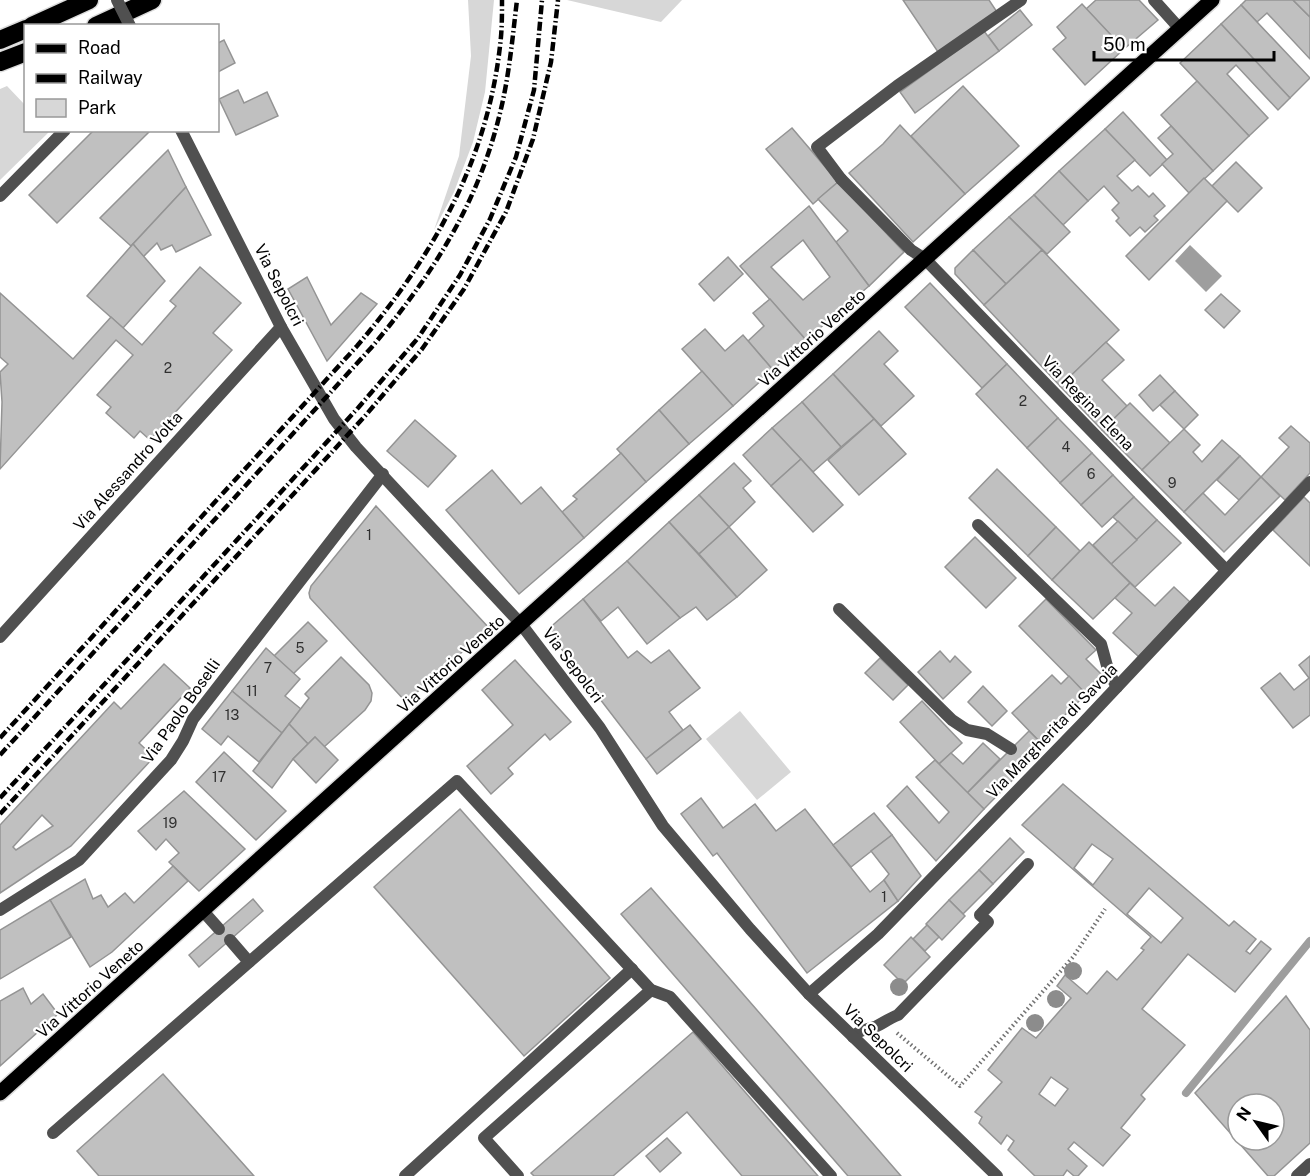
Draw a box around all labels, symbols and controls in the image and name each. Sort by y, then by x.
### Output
legend [24,24,219,132]
scale bar [1094,24,1274,62]
text: 50 m [1103,34,1146,55]
text: Road [78,37,121,58]
text: Railway [78,67,143,88]
text: Park [78,97,116,118]
street label: Via Sepolcri [250,241,308,329]
street label: Via Vittorio Veneto [755,285,869,391]
street label: Via Regina Elena [1038,352,1138,454]
house number: 2 [164,360,172,376]
house number: 2 [1019,393,1027,409]
street label: Via Alessandro Volta [70,408,186,534]
house number: 4 [1062,439,1071,455]
house number: 6 [1087,466,1096,482]
house number: 9 [1168,475,1177,491]
house number: 1 [366,527,372,543]
street label: Via Vittorio Veneto [394,611,508,717]
street label: Via Sepolcri [539,624,607,706]
house number: 5 [296,640,305,656]
street label: Via Paolo Boselli [138,655,224,767]
house number: 7 [264,660,272,676]
street label: Via Margherita di Savoia [983,660,1121,802]
house number: 11 [246,683,258,699]
house number: 13 [225,707,239,723]
house number: 17 [212,769,226,785]
house number: 19 [163,815,177,831]
house number: 1 [881,889,887,905]
street label: Via Vittorio Veneto [33,936,147,1042]
street label: Via Sepolcri [839,1000,917,1076]
north arrow [1226,1092,1286,1152]
text: N [1233,1103,1255,1124]

